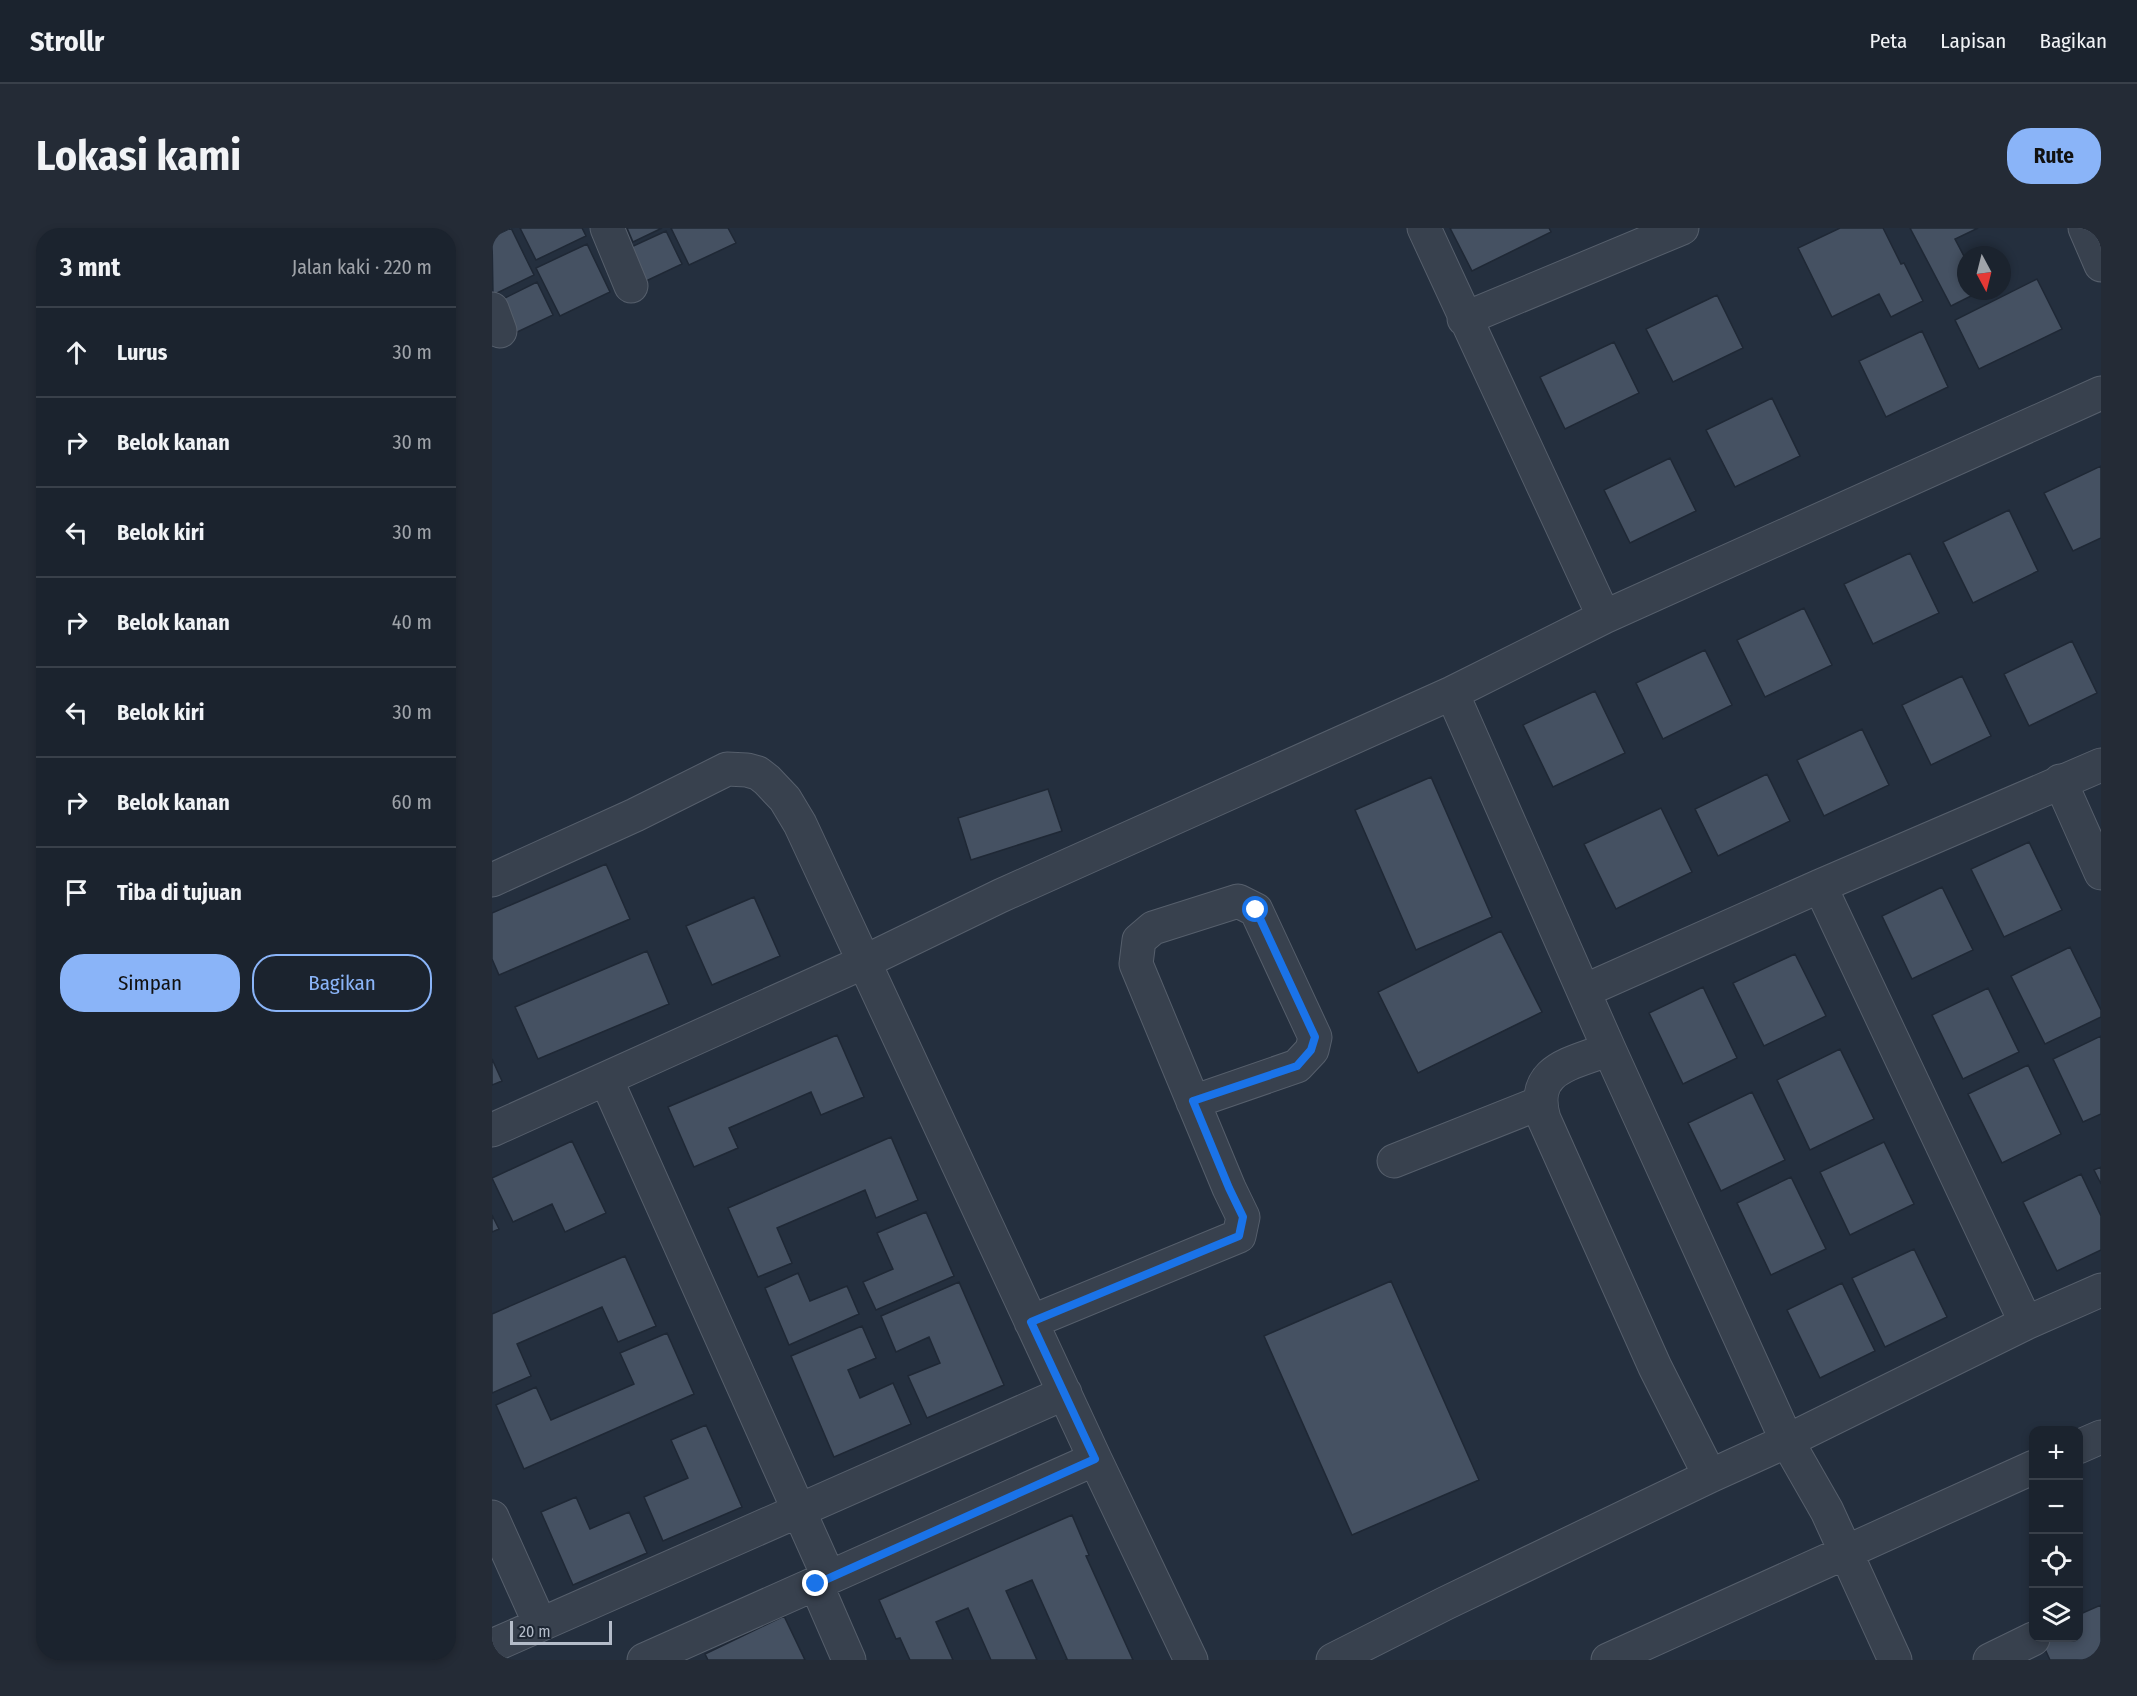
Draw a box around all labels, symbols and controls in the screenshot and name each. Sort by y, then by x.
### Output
text: Strollr [30,25,104,58]
text: Peta [1870,28,1907,54]
text: Lapisan [1940,28,2006,54]
text: Bagikan [2039,28,2107,54]
button: Rute [2007,128,2101,184]
text: Lokasi kami [36,131,241,181]
north arrow [1957,246,2011,300]
text: 3 mnt [60,252,120,283]
text: Jalan kaki · 220 m [292,255,432,279]
icon: ahead [60,336,93,369]
text: Lurus [117,339,167,366]
text: 30 m [392,340,432,364]
icon: right [60,426,93,459]
text: Belok kanan [117,429,230,456]
text: 30 m [392,430,432,454]
icon: left [60,516,93,549]
text: Belok kiri [117,519,205,546]
text: 30 m [392,520,432,544]
icon: right [60,606,93,639]
text: Belok kanan [117,609,230,636]
text: 40 m [392,610,432,634]
icon: left [60,696,93,729]
text: Belok kiri [117,699,205,726]
text: 30 m [392,700,432,724]
icon: right [60,786,93,819]
text: Belok kanan [117,789,230,816]
text: 60 m [392,790,432,814]
icon: arrive [60,876,93,909]
text: Tiba di tujuan [117,879,242,906]
route start [1242,896,1268,922]
button: Simpan [60,954,240,1012]
button: Bagikan [252,954,432,1012]
map controls [2029,1426,2083,1642]
button: + [2029,1426,2083,1480]
button: − [2029,1480,2083,1534]
button: locate [2029,1534,2083,1588]
route end [802,1570,828,1596]
button: layers [2029,1588,2083,1642]
scale bar [510,1618,612,1646]
text: 20 m [519,1622,550,1641]

